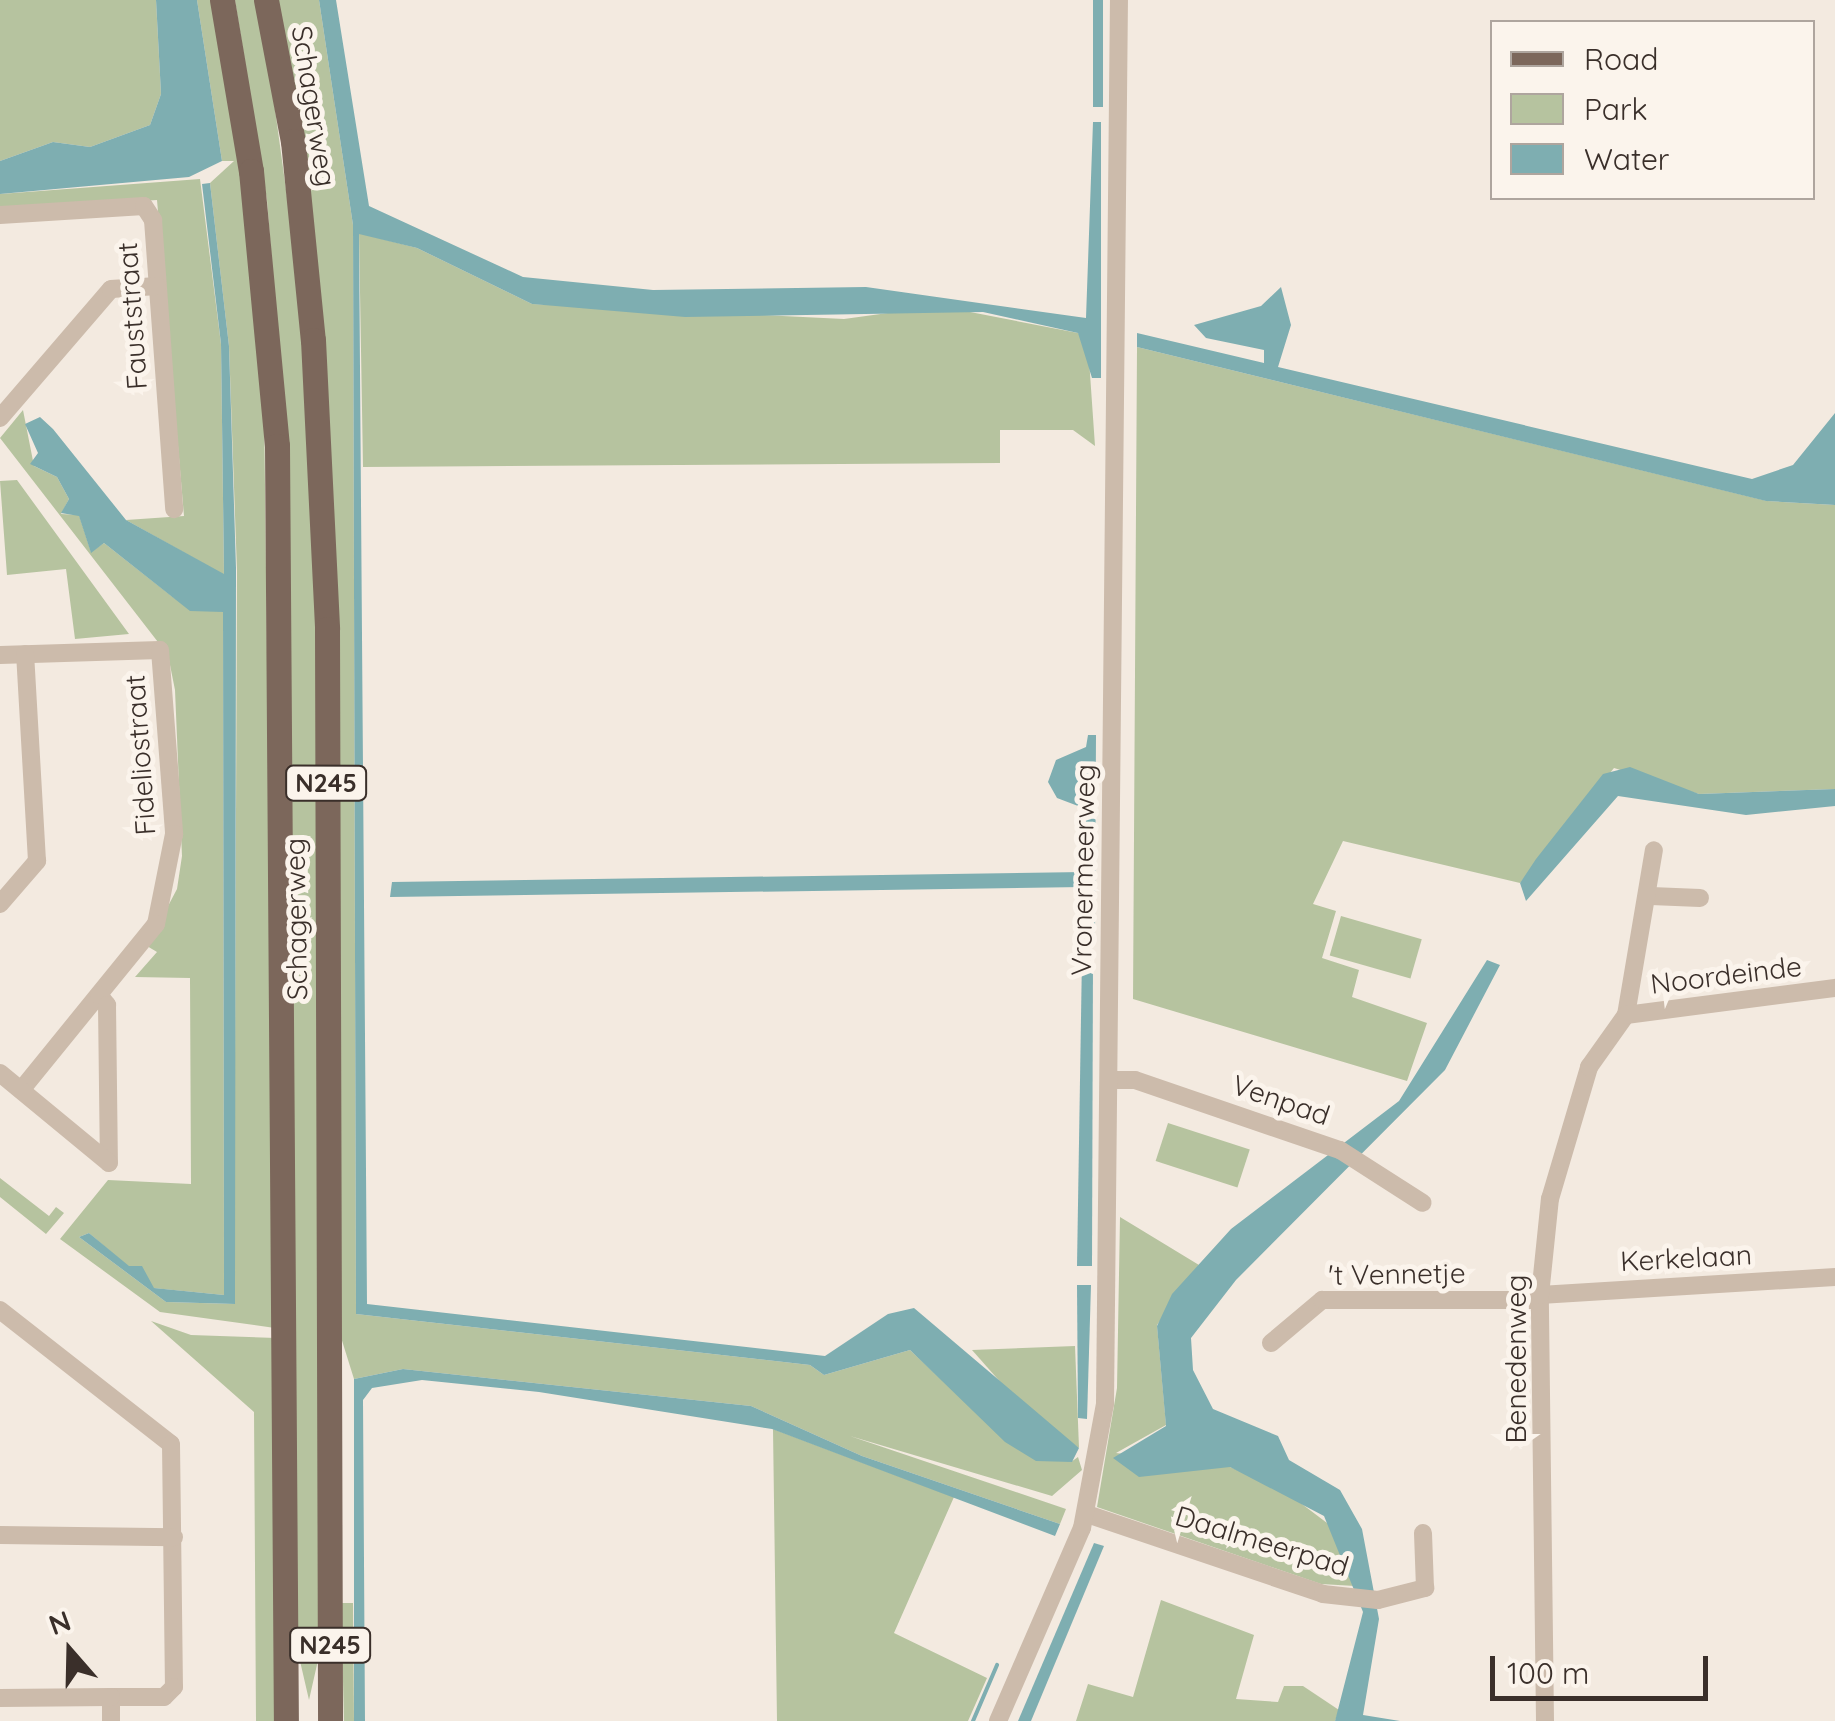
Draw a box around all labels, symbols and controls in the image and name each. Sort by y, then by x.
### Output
legend [1490,20,1815,200]
street label: Schagerweg [285,23,343,189]
text: Road [1584,40,1658,78]
text: Park [1584,90,1648,128]
text: Water [1584,140,1669,178]
street label: Fauststraat [110,241,154,391]
street label: Fideliostraat [118,674,162,836]
road number: N245 [284,763,368,803]
street label: Vronermeerweg [1064,764,1102,976]
street label: Schagerweg [278,838,314,1000]
street label: Noordeinde [1648,949,1804,1001]
street label: Venpad [1228,1068,1334,1132]
street label: Kerkelaan [1619,1238,1753,1278]
street label: 't Vennetje [1328,1256,1466,1292]
street label: Benedenweg [1499,1274,1533,1444]
street label: Daalmeerpad [1171,1499,1353,1583]
north arrow [20,1601,120,1701]
text: N [44,1602,75,1642]
road number: N245 [288,1625,372,1665]
scale bar [1495,1636,1712,1698]
text: 100 m [1507,1654,1589,1692]

